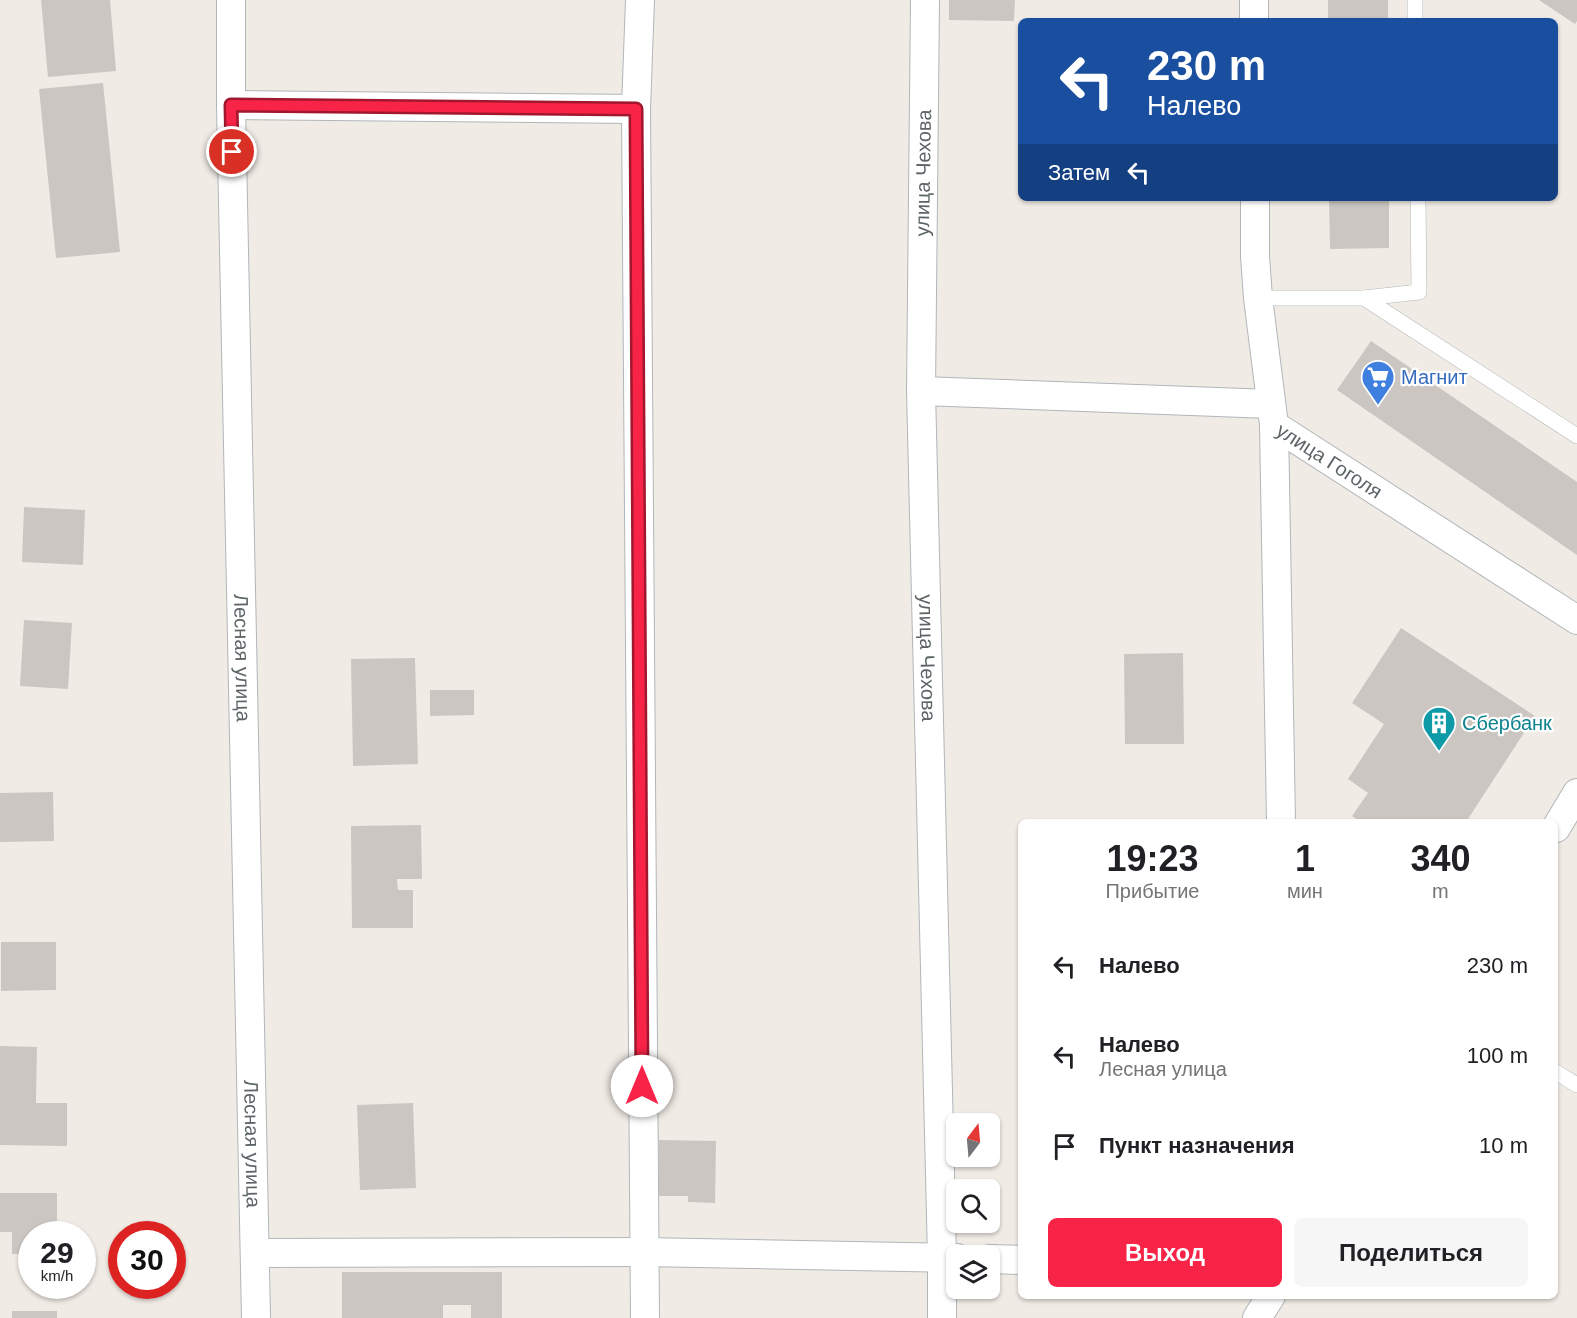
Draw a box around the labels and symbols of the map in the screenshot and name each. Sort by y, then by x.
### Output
street label: улица Чехова [911,108,935,237]
pin [206,126,257,177]
supermarket icon: Магнит [1360,359,1396,406]
place label: Магнит [1401,366,1468,388]
street label: улица Гоголя [1272,419,1386,503]
street label: Лесная улица [230,594,255,723]
street label: улица Чехова [915,594,940,723]
building icon: Сбербанк [1421,705,1457,752]
place label: Сбербанк [1462,712,1552,734]
position arrow [610,1054,674,1118]
street label: Лесная улица [240,1080,265,1209]
north arrow [946,1113,1000,1167]
speed limit sign: 30 [108,1221,186,1299]

